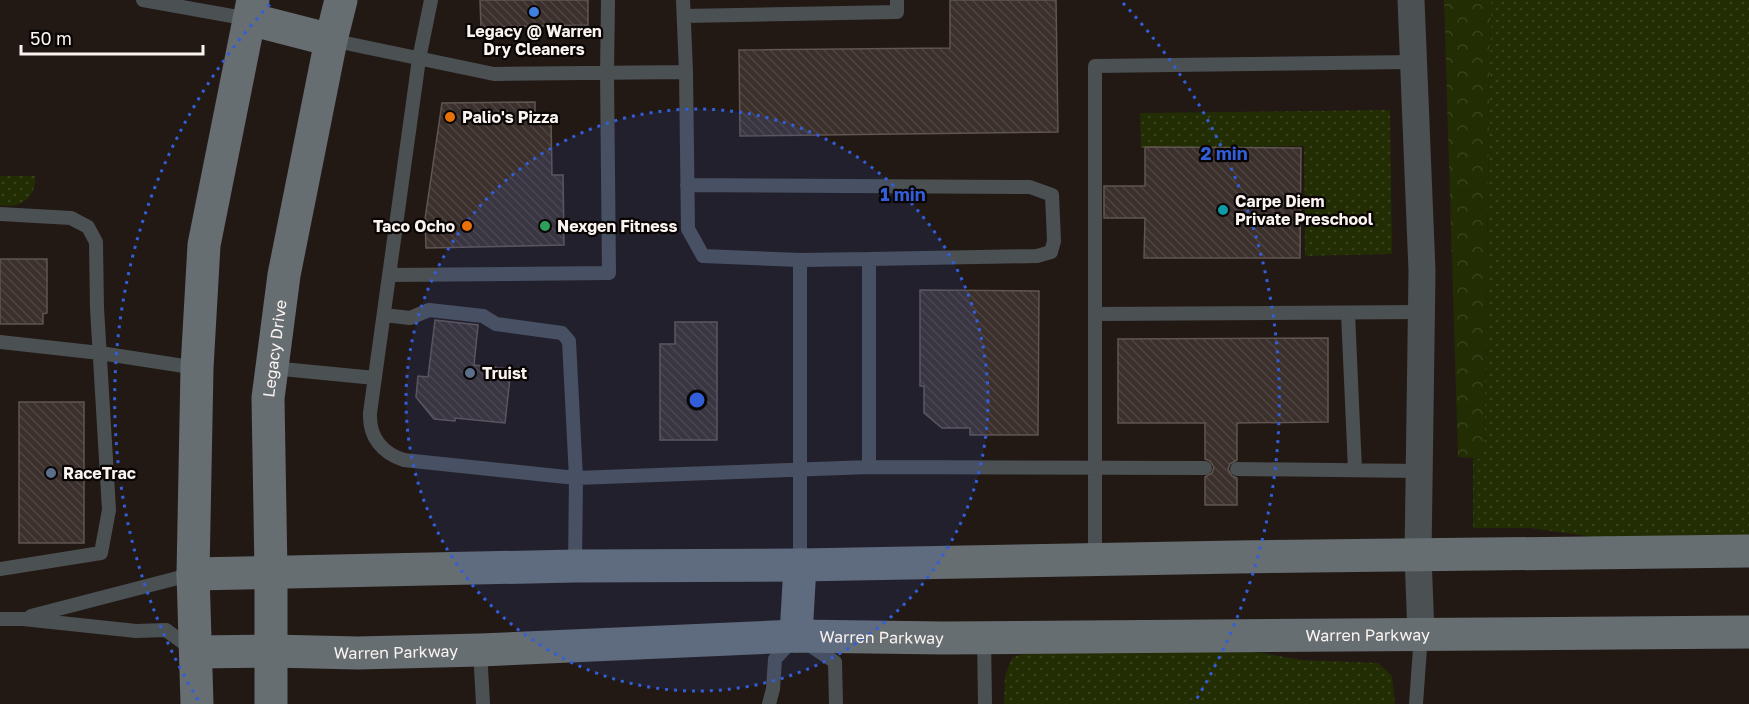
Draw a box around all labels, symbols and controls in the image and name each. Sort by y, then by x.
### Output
marker: Legacy @ Warren Dry Cleaners [527,5,541,19]
scale bar [21,18,202,56]
place label: Legacy @ Warren Dry Cleaners [466,21,602,59]
text: 50 m [30,27,72,49]
place label: Palio's Pizza [462,107,559,127]
marker: Palio's Pizza [443,110,457,124]
text: 2 min [1200,142,1248,164]
text: 1 min [880,183,926,205]
place label: Carpe Diem Private Preschool [1235,191,1374,229]
marker: Carpe Diem Private Preschool [1216,203,1230,217]
place label: Taco Ocho [373,216,455,236]
place label: Nexgen Fitness [557,216,678,236]
marker: Taco Ocho [460,219,474,233]
marker: Nexgen Fitness [538,219,552,233]
street label: Legacy Drive [258,298,291,398]
place label: Truist [482,363,527,383]
marker: Truist [463,366,477,380]
centre of rings [687,390,707,410]
place label: RaceTrac [63,463,136,483]
marker: RaceTrac [44,466,58,480]
street label: Warren Parkway [1305,624,1430,645]
street label: Warren Parkway [819,626,944,648]
street label: Warren Parkway [334,641,458,663]

